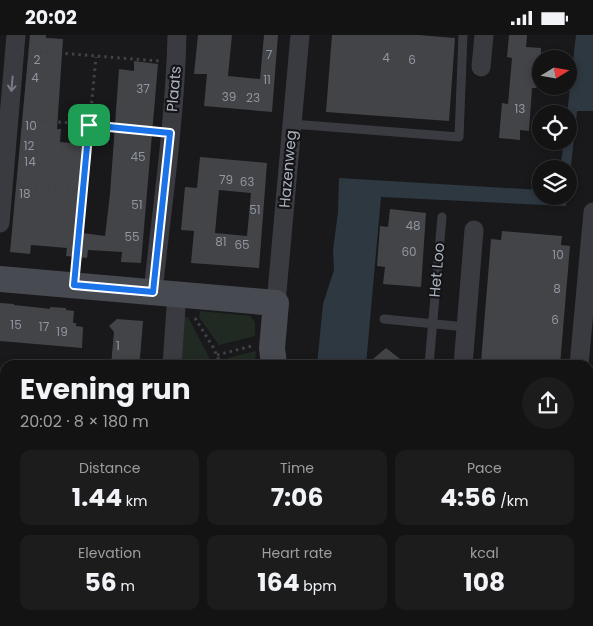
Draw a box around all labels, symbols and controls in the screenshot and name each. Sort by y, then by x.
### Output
text: 20:02 [25,4,77,31]
house number: 7 [266,46,273,63]
house number: 4 [382,49,390,66]
north arrow [532,50,578,95]
map controls [532,50,577,205]
house number: 2 [34,51,41,68]
house number: 6 [408,51,416,68]
street label: Plaats [161,65,186,113]
house number: 4 [31,69,39,86]
house number: 11 [263,71,271,88]
one-way arrow [7,75,17,91]
house number: 37 [136,80,150,97]
house number: 39 [222,88,236,105]
house number: 23 [246,89,260,106]
house number: 13 [515,100,525,117]
pin [68,104,110,146]
button: locate [532,105,577,150]
icon: arrive [75,111,103,139]
house number: 10 [25,117,37,134]
street label: Hazenweg [274,129,301,209]
house number: 12 [24,137,34,154]
house number: 45 [130,148,146,165]
house number: 14 [24,153,36,170]
button: layers [532,160,577,205]
house number: 79 [219,171,233,188]
house number: 63 [240,173,254,190]
house number: 18 [19,185,31,202]
house number: 51 [131,196,143,213]
house number: 51 [249,201,261,218]
house number: 48 [405,217,421,234]
house number: 55 [124,228,140,245]
house number: 81 [215,233,227,250]
house number: 65 [234,236,250,253]
street label: Het Loo [424,242,449,298]
house number: 60 [401,243,417,260]
house number: 10 [552,246,564,263]
house number: 8 [553,280,561,297]
house number: 6 [551,311,559,328]
house number: 15 [10,316,22,333]
house number: 17 [39,318,50,335]
house number: 19 [56,323,68,340]
house number: 1 [116,337,120,354]
text: Evening run [20,370,191,409]
button: share [522,377,574,429]
text: 20:02 · 8 × 180 m [20,410,149,433]
text: Distance [79,458,140,478]
text: Time [280,458,314,478]
text: Pace [467,458,502,478]
text: 1.44 [72,480,122,515]
text: 7:06 [271,480,323,515]
text: 4:56 [440,480,496,515]
text: km [122,491,148,511]
text: /km [496,491,528,511]
text: Elevation [78,543,141,563]
text: Heart rate [262,543,332,563]
text: kcal [470,543,499,563]
text: 56 [84,565,117,600]
text: 164 [257,565,300,600]
text: 108 [463,565,505,600]
text: m [117,576,135,596]
text: bpm [300,576,337,596]

